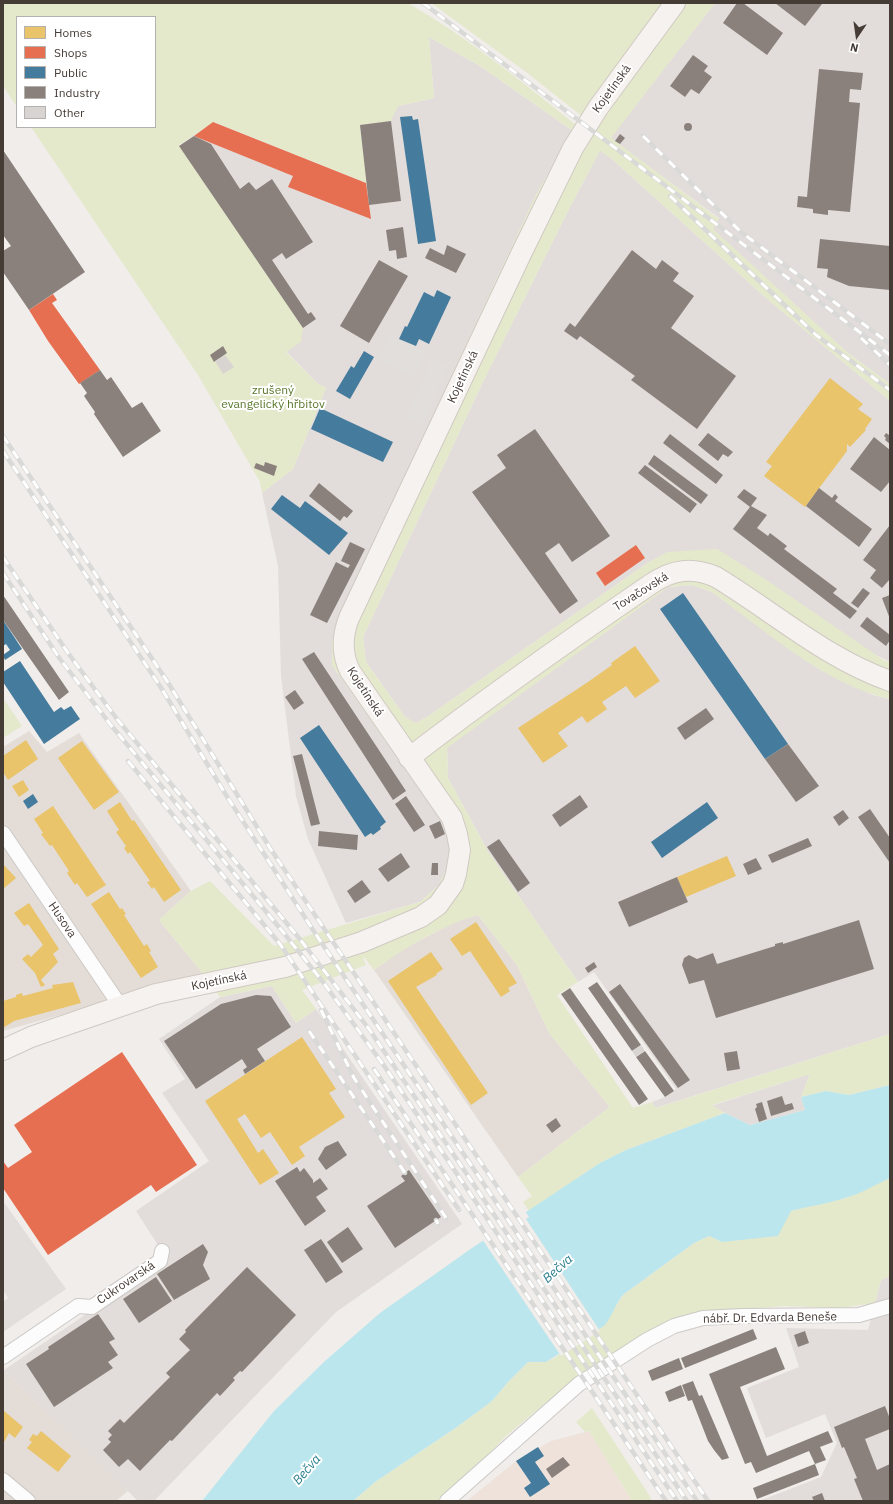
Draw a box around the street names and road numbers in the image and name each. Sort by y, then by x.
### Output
street label: Kojetínská [590,62,634,116]
street label: Kojetínská [445,349,481,405]
street label: Tovačovská [611,569,671,615]
street label: Kojetínská [344,665,386,719]
street label: Husova [45,899,79,941]
street label: Kojetínská [190,968,248,994]
street label: Cukrovarská [94,1258,158,1308]
street label: nábř. Dr. Edvarda Beneše [703,1310,837,1326]

